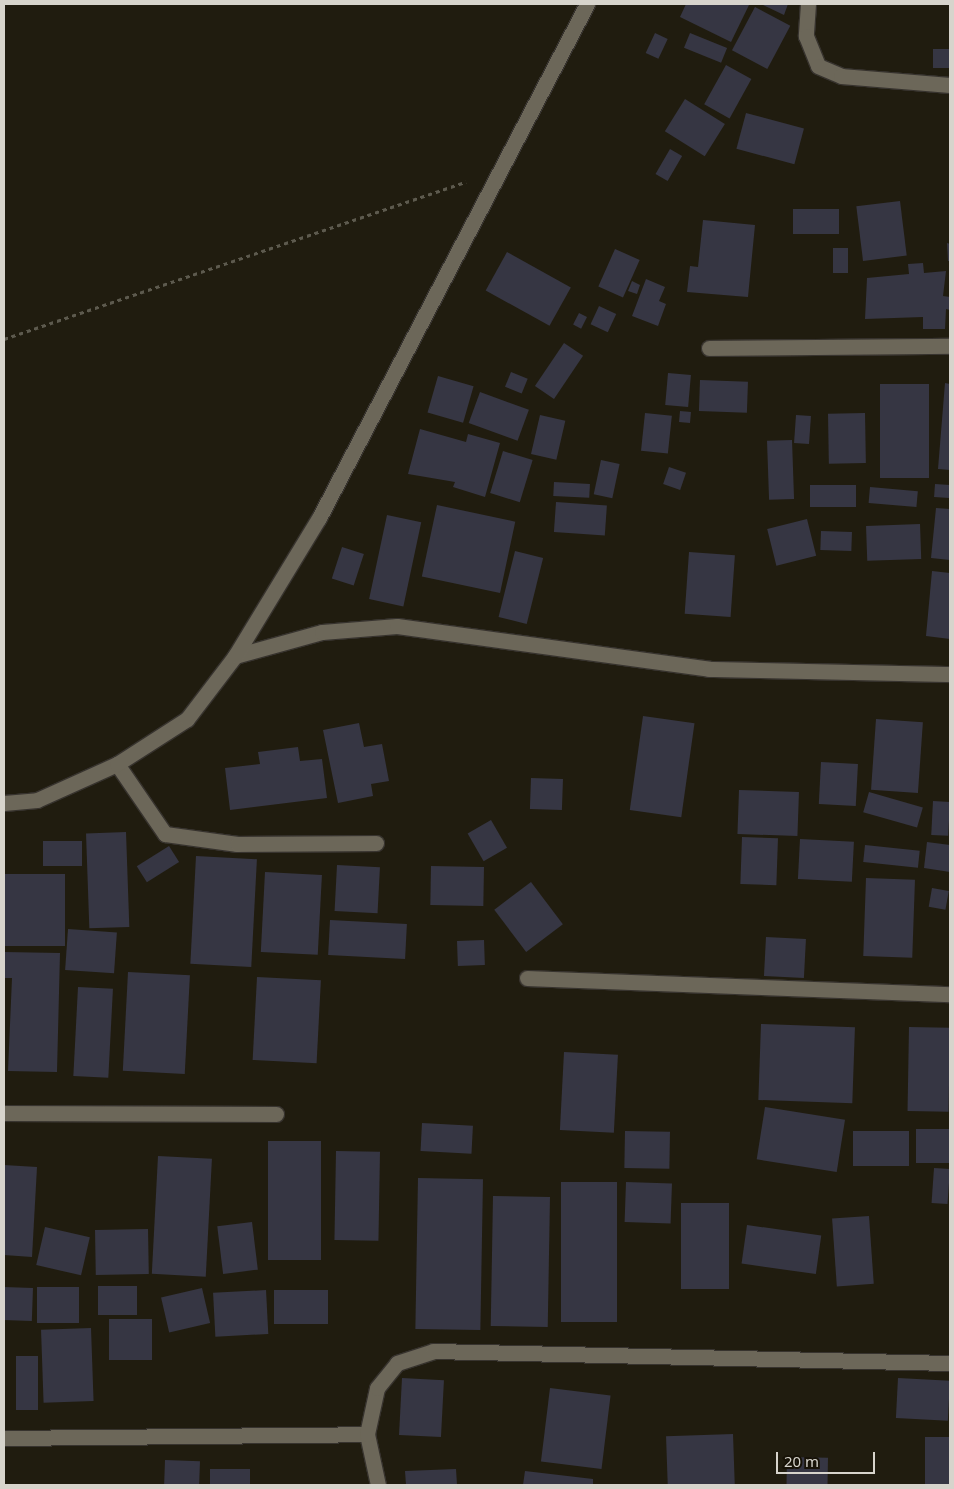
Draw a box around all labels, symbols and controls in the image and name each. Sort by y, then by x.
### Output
scale bar [779,1442,878,1474]
text: 20 m [784,1451,819,1471]

